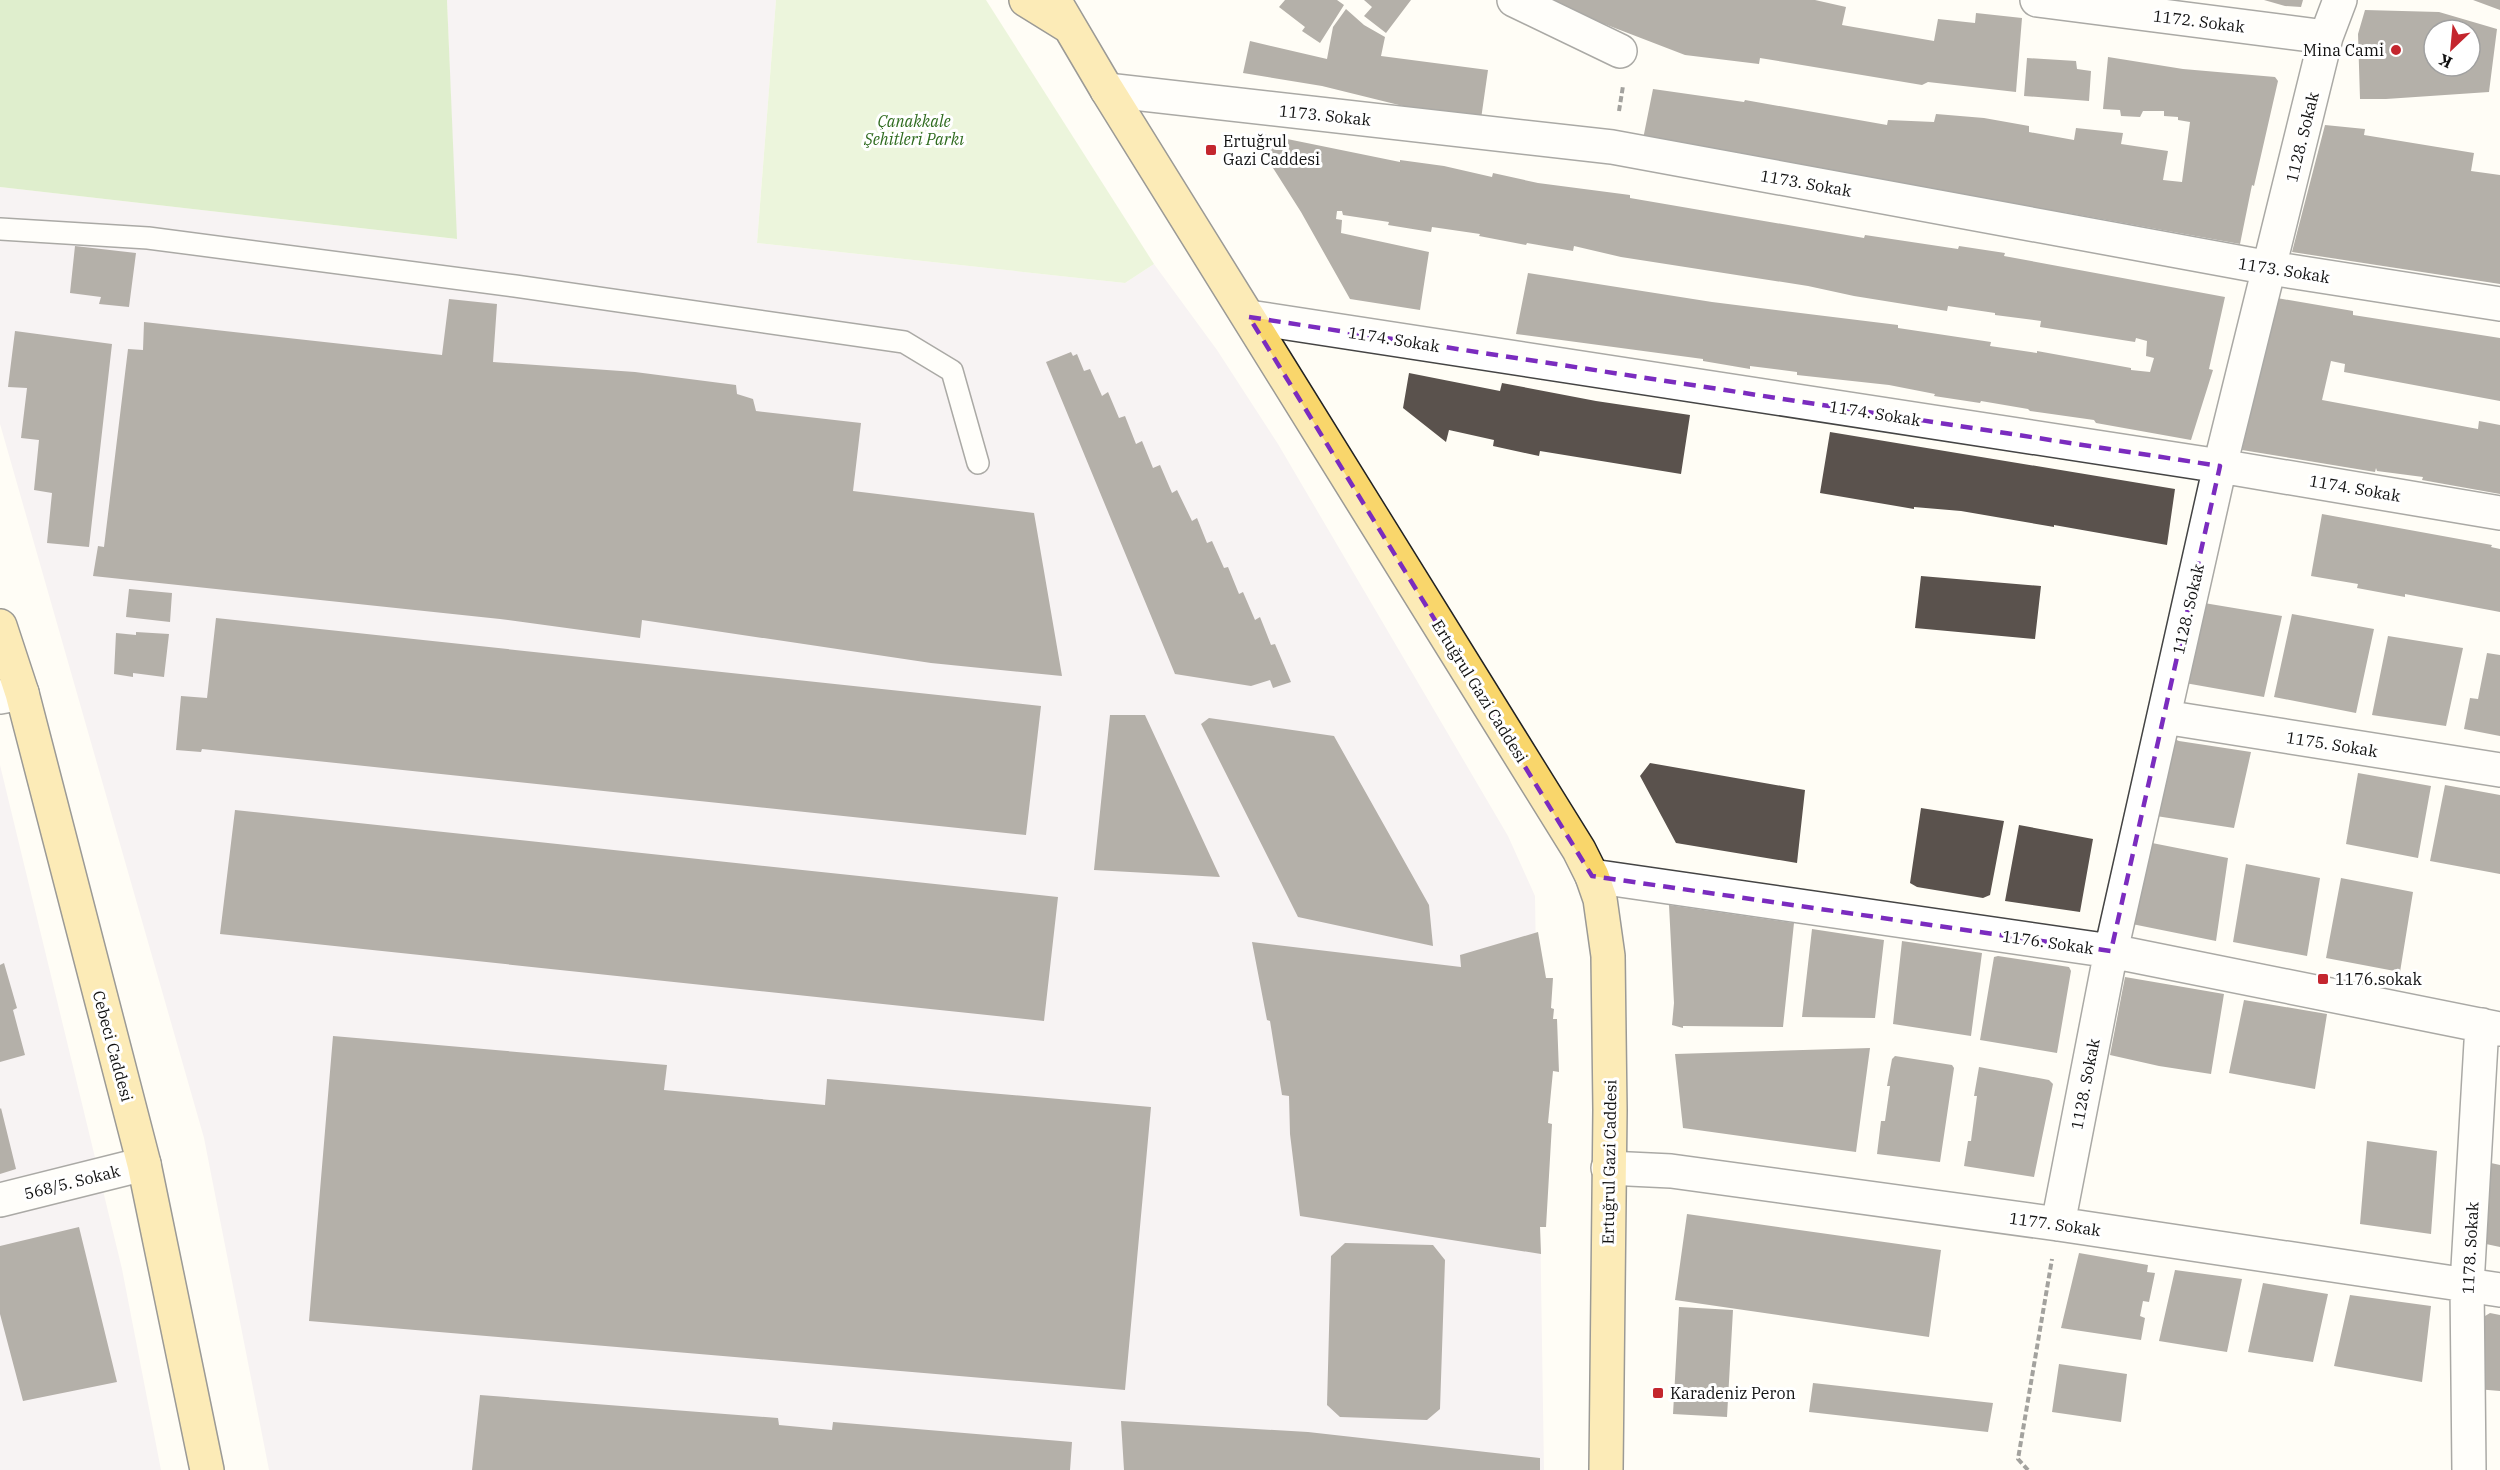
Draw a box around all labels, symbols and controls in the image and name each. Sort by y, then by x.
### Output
street label: 1172. Sokak [2152,5,2247,37]
north arrow [2422,18,2482,78]
place label: Mina Cami [2303,40,2384,60]
marker: Mina Cami [2389,43,2403,57]
text: K [2435,49,2455,73]
street label: 1128. Sokak [2281,89,2323,184]
street label: 1173. Sokak [1278,100,1373,130]
park label: Çanakkale Şehitleri Parkı [863,111,964,149]
place label: Ertuğrul Gazi Caddesi [1223,131,1320,169]
marker: Ertuğrul Gazi Caddesi [1204,143,1218,157]
street label: 1173. Sokak [1759,165,1854,201]
street label: 1173. Sokak [2237,253,2332,287]
street label: 1174. Sokak [1347,322,1442,356]
street label: 1174. Sokak [1828,396,1923,430]
street label: 1174. Sokak [2308,470,2403,506]
street label: 1128. Sokak [2168,561,2208,656]
street label: Ertuğrul Gazi Caddesi [1428,616,1532,766]
street label: 1175. Sokak [2285,727,2380,761]
street label: 1176. Sokak [2001,926,2096,958]
place label: 1176.sokak [2335,969,2423,989]
marker: 1176.sokak [2316,972,2330,986]
street label: Cebeci Caddesi [89,988,137,1104]
street label: 1128. Sokak [2066,1036,2104,1131]
street label: Ertuğrul Gazi Caddesi [1598,1079,1620,1245]
street label: 568/5. Sokak [22,1160,123,1204]
street label: 1178. Sokak [2458,1201,2482,1295]
street label: 1177. Sokak [2008,1208,2103,1240]
place label: Karadeniz Peron [1670,1383,1796,1403]
marker: Karadeniz Peron [1651,1386,1665,1400]

